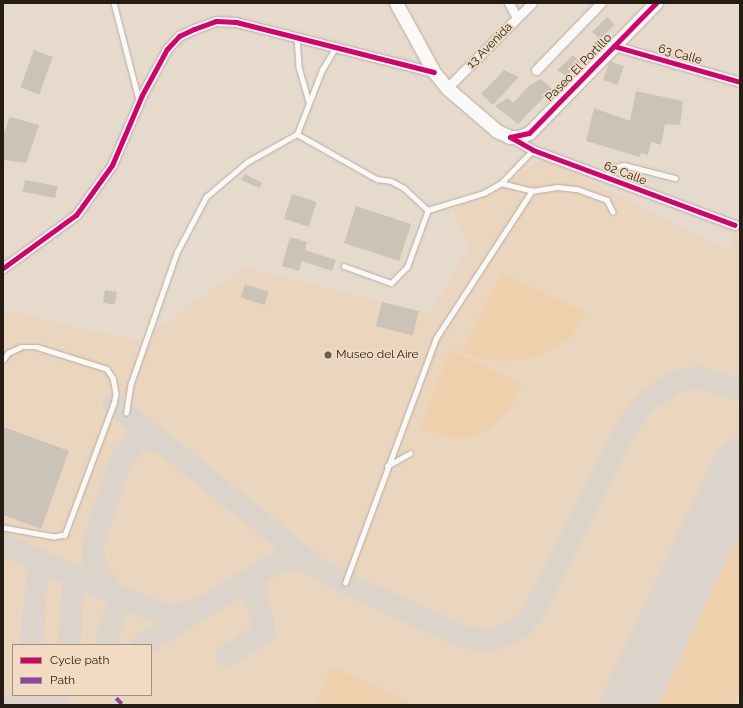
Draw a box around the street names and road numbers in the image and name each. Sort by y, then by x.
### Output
street label: 13 Avenida [464,20,516,72]
street label: Paseo El Portillo [543,31,615,105]
street label: 63 Calle [656,42,704,68]
street label: 62 Calle [601,159,649,189]

